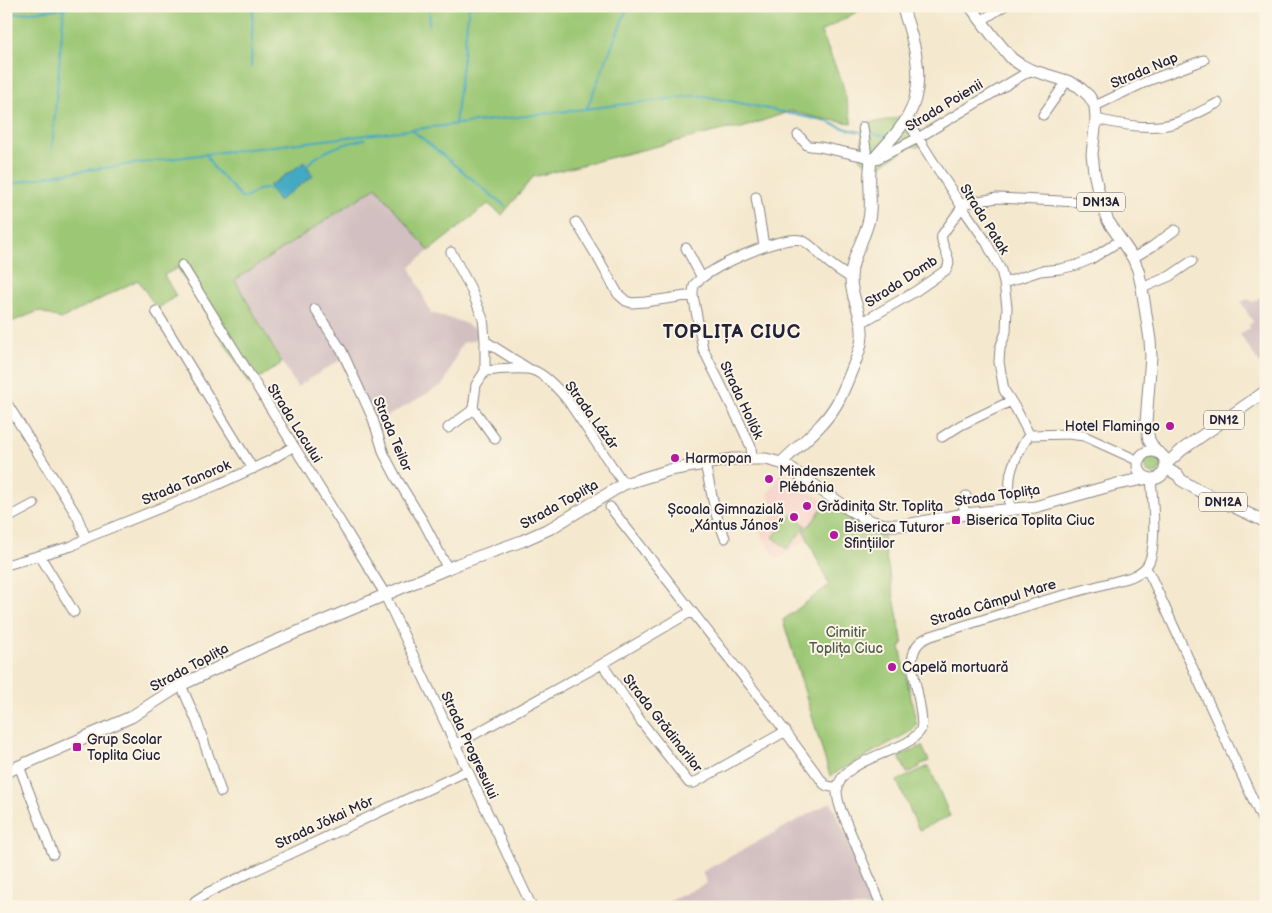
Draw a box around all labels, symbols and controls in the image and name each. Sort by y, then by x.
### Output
street label: Strada Nap [1108,49,1181,92]
street label: Strada Poienii [902,76,986,135]
street label: Strada Patak [956,181,1013,258]
road number: DN13A [1077,192,1125,212]
street label: Strada Domb [862,252,941,311]
district label: TOPLIȚA CIUC [663,321,801,344]
street label: Strada Hollók [716,358,767,442]
street label: Strada Lázár [561,378,623,454]
street label: Strada Lacului [263,381,326,466]
street label: Strada Teilor [369,394,416,475]
road number: DN12 [1204,410,1244,430]
place label: Hotel Flamingo [1065,418,1160,435]
marker: Hotel Flamingo [1164,420,1176,432]
place label: Harmopan [685,450,752,467]
marker: Harmopan [669,452,681,464]
street label: Strada Tanorok [139,456,233,509]
place label: Mindenszentek Plébánia [779,463,875,496]
marker: Mindenszentek Plébánia [763,473,775,485]
street label: Strada Toplița [517,476,601,533]
street label: Strada Toplița [953,481,1041,510]
road number: DN12A [1199,492,1247,512]
place label: Grădinița Str. Toplița [817,498,943,515]
marker: Grădinița Str. Toplița [801,500,813,512]
place label: Școala Gimnazială „Xántus János” [667,501,784,534]
marker: Școala Gimnazială „Xántus János” [788,511,800,523]
place label: Biserica Toplita Ciuc [966,512,1095,529]
marker: Biserica Toplita Ciuc [950,514,962,526]
place label: Biserica Tuturor Sfințiilor [844,519,945,552]
marker: Biserica Tuturor Sfințiilor [828,529,840,541]
street label: Strada Câmpul Mare [928,575,1058,630]
park label: Cimitir Toplița Ciuc [809,624,883,657]
street label: Strada Toplița [147,640,231,695]
place label: Capelă mortuară [902,659,1008,676]
marker: Capelă mortuară [886,661,898,673]
street label: Strada Grădinarilor [619,671,707,777]
street label: Strada Progresului [437,689,502,802]
place label: Grup Scolar Toplita Ciuc [87,731,163,764]
marker: Grup Scolar Toplita Ciuc [71,741,83,753]
street label: Strada Jókai Mór [272,792,377,853]

